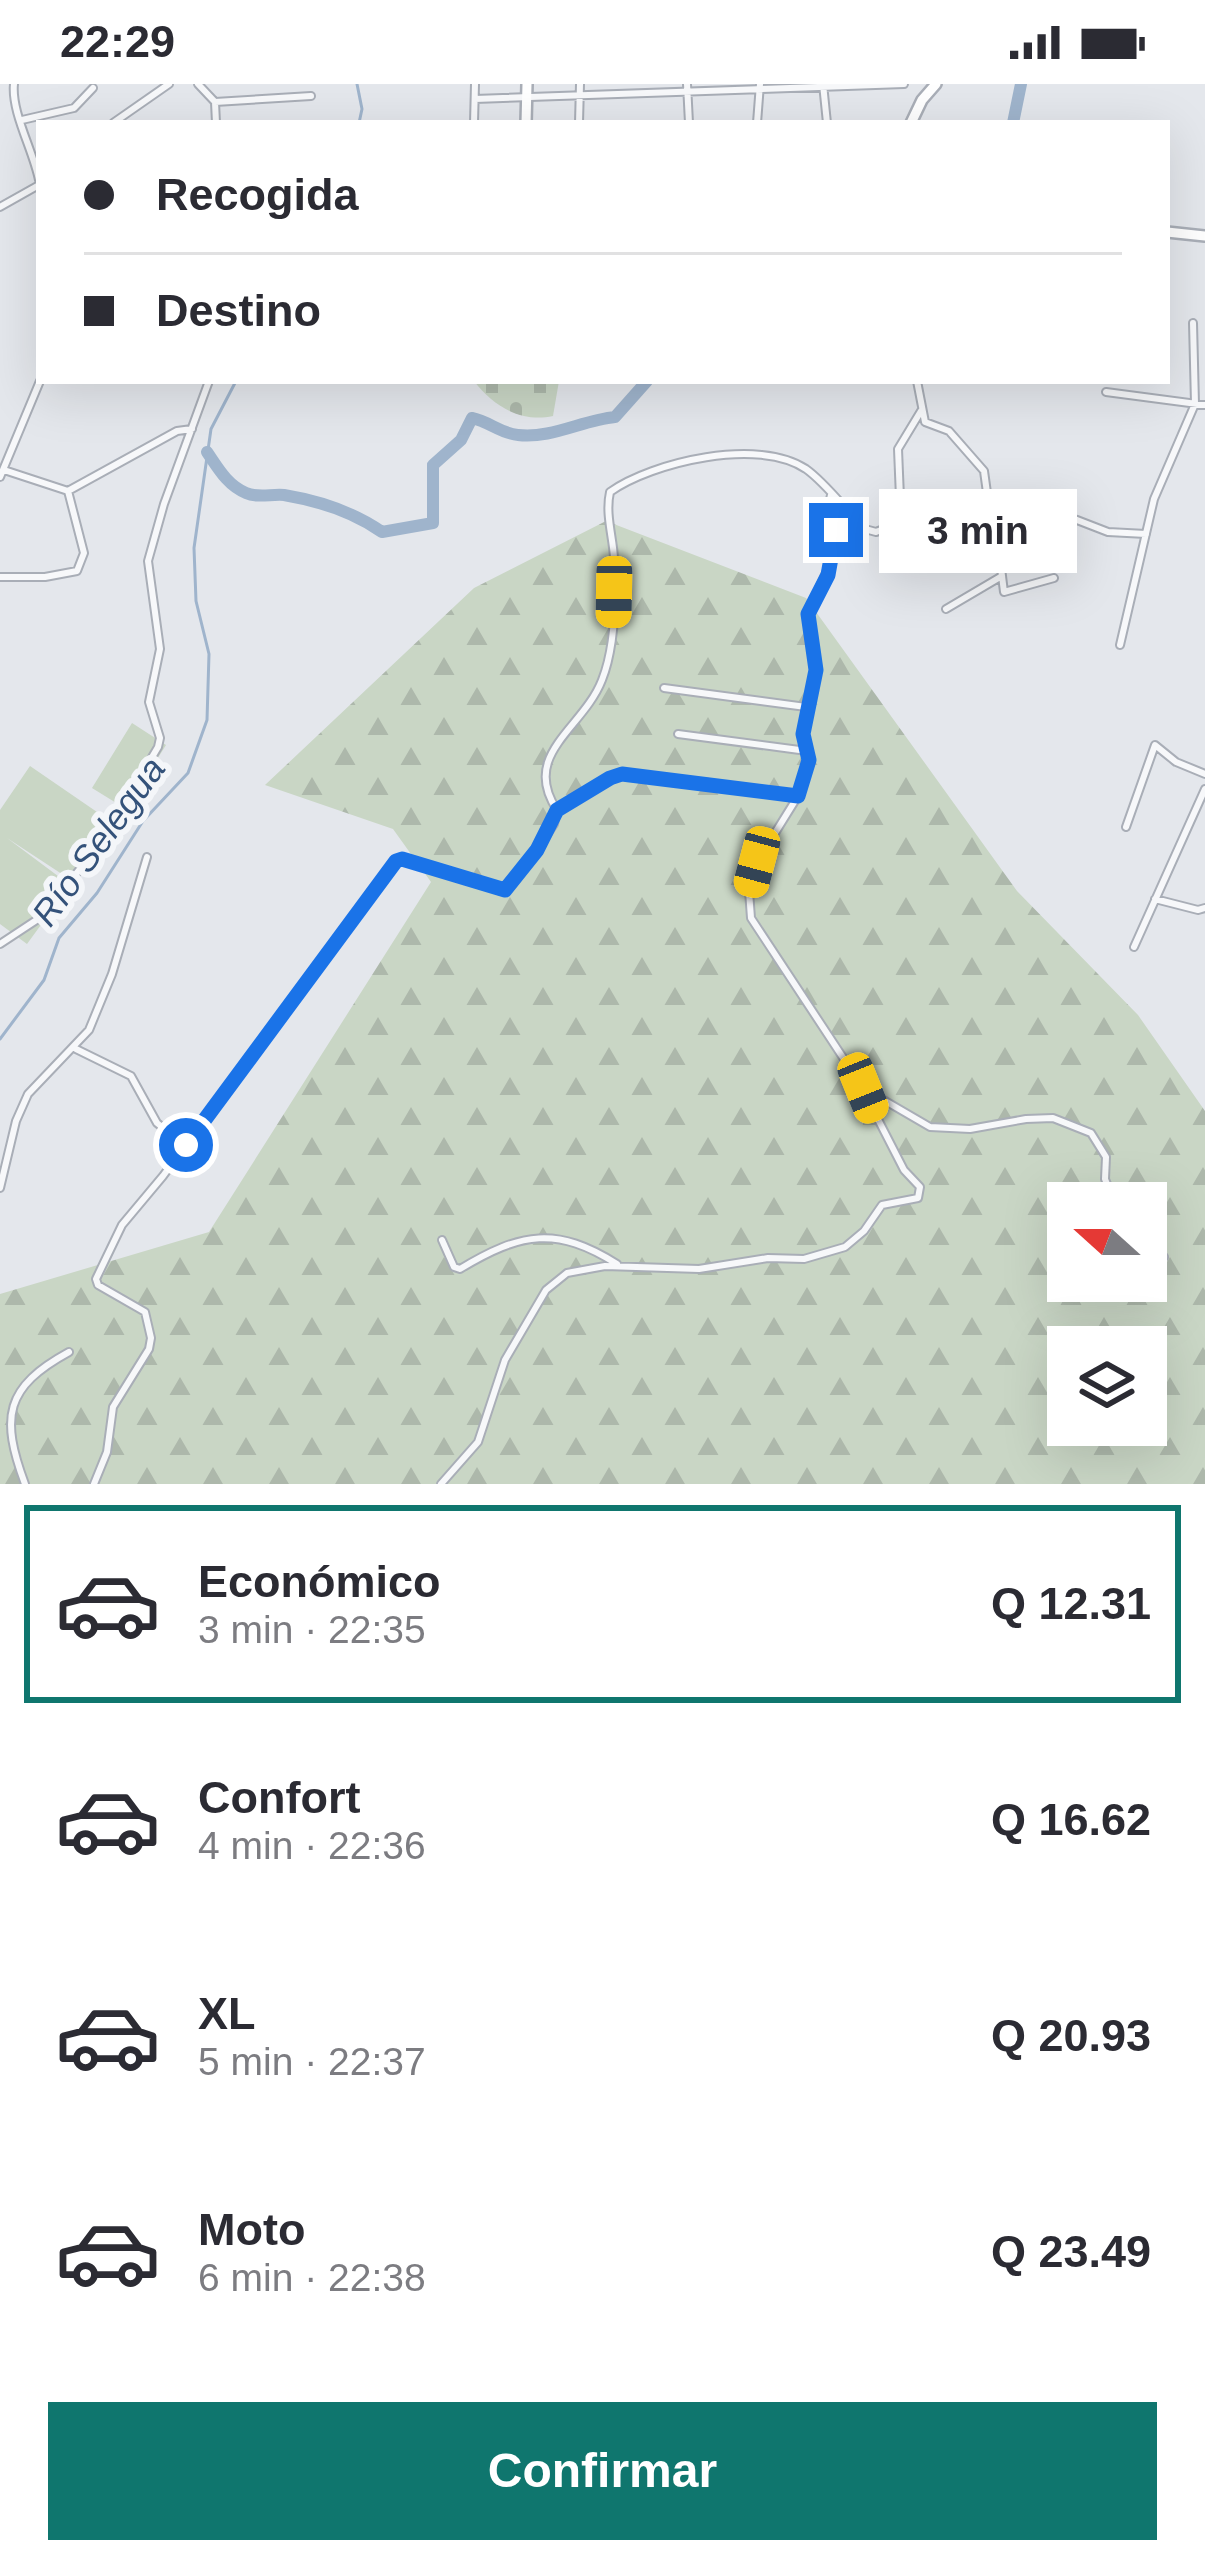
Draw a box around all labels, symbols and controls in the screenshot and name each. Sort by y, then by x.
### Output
text: 22:29 [60,16,175,67]
text: Recogida [156,169,359,220]
text: Destino [156,285,321,336]
callout: 3 min [878,488,1076,572]
route end [809,503,863,557]
text: 3 min [927,509,1029,552]
car [595,556,633,628]
water label: Río Selegua [24,749,173,933]
car [730,823,784,901]
car [833,1048,893,1128]
route start [159,1118,213,1172]
north arrow [1047,1182,1167,1302]
map controls [1047,1182,1167,1446]
button: layers [1047,1326,1167,1446]
icon: car [54,1550,162,1658]
text: Económico [198,1556,441,1607]
text: Q 12.31 [991,1578,1151,1629]
text: 3 min · 22:35 [198,1608,426,1651]
icon: car [54,1766,162,1874]
text: Confort [198,1772,360,1823]
text: Q 16.62 [991,1794,1151,1845]
text: 4 min · 22:36 [198,1824,426,1867]
icon: car [54,1982,162,2090]
text: XL [198,1988,256,2039]
text: Q 20.93 [991,2010,1151,2061]
text: 5 min · 22:37 [198,2040,426,2083]
icon: car [54,2198,162,2306]
text: Moto [198,2204,305,2255]
text: Q 23.49 [991,2226,1151,2277]
text: 6 min · 22:38 [198,2256,426,2299]
button: Confirmar [48,2402,1157,2540]

